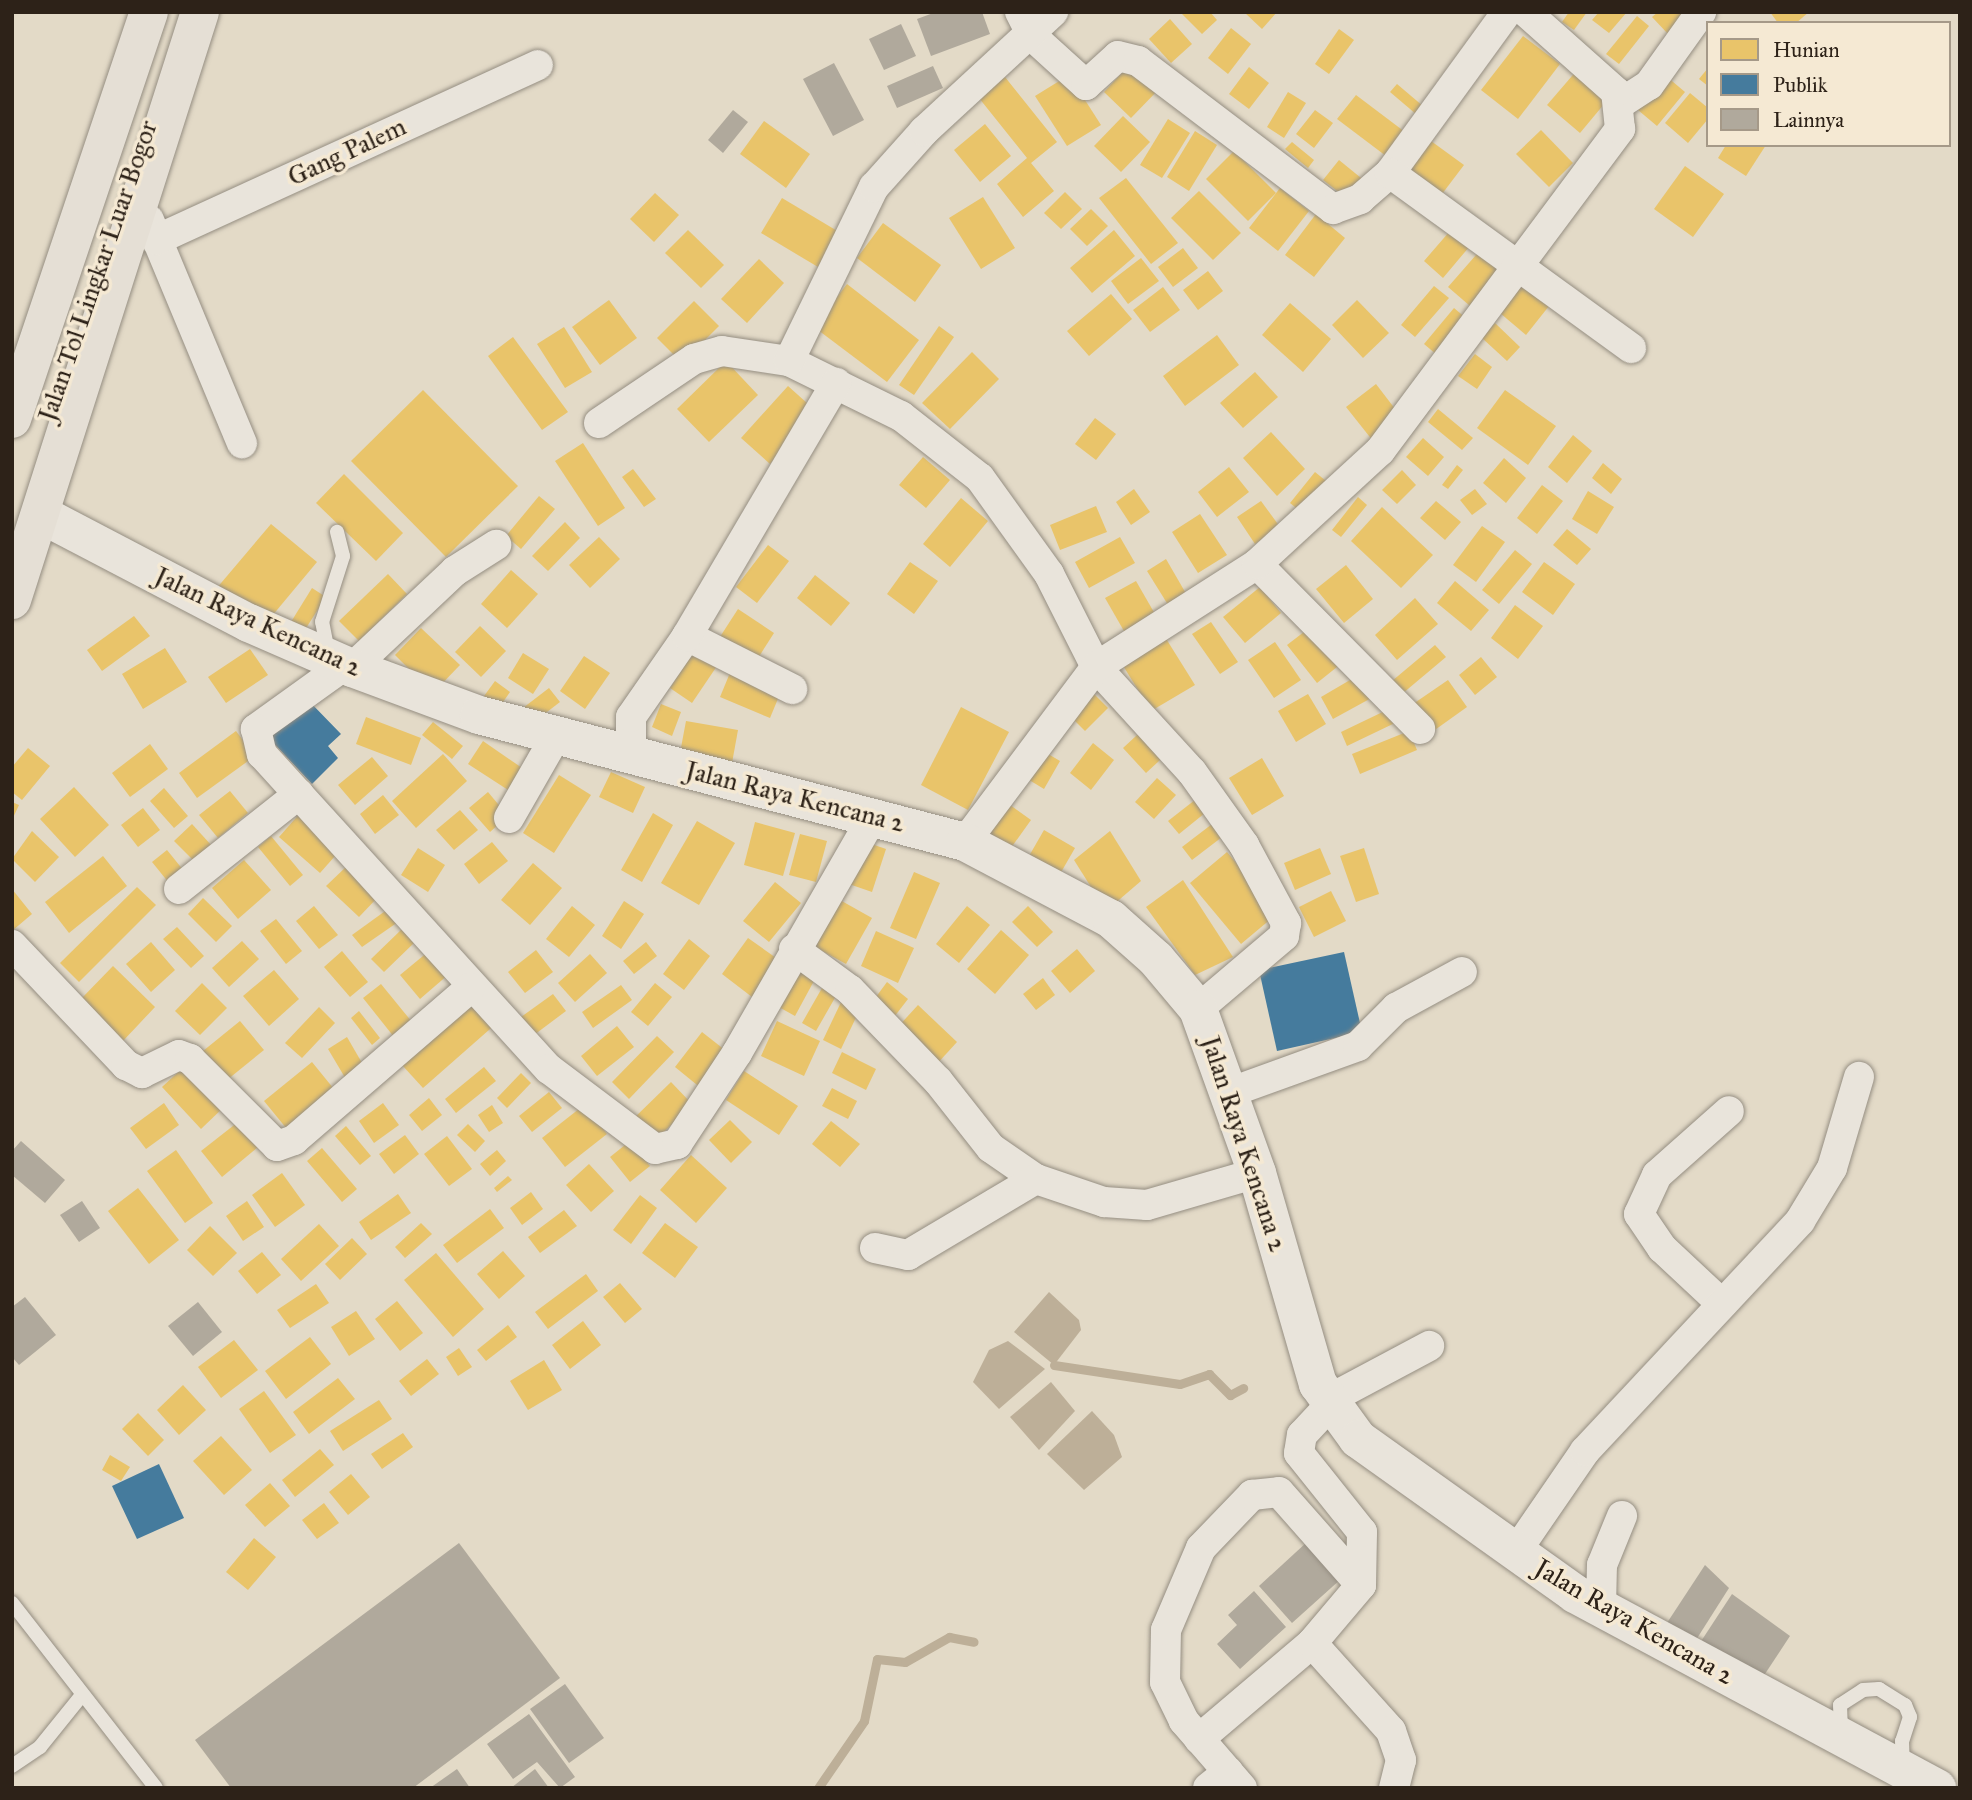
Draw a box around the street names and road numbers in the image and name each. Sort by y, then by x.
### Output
street label: Gang Palem [283,111,411,193]
street label: Jalan Tol Lingkar Luar Bogor [32,117,164,425]
street label: Jalan Raya Kencana 2 [150,560,366,684]
street label: Jalan Raya Kencana 2 [682,755,908,839]
street label: Jalan Raya Kencana 2 [1194,1032,1294,1256]
street label: Jalan Raya Kencana 2 [1529,1552,1739,1692]

